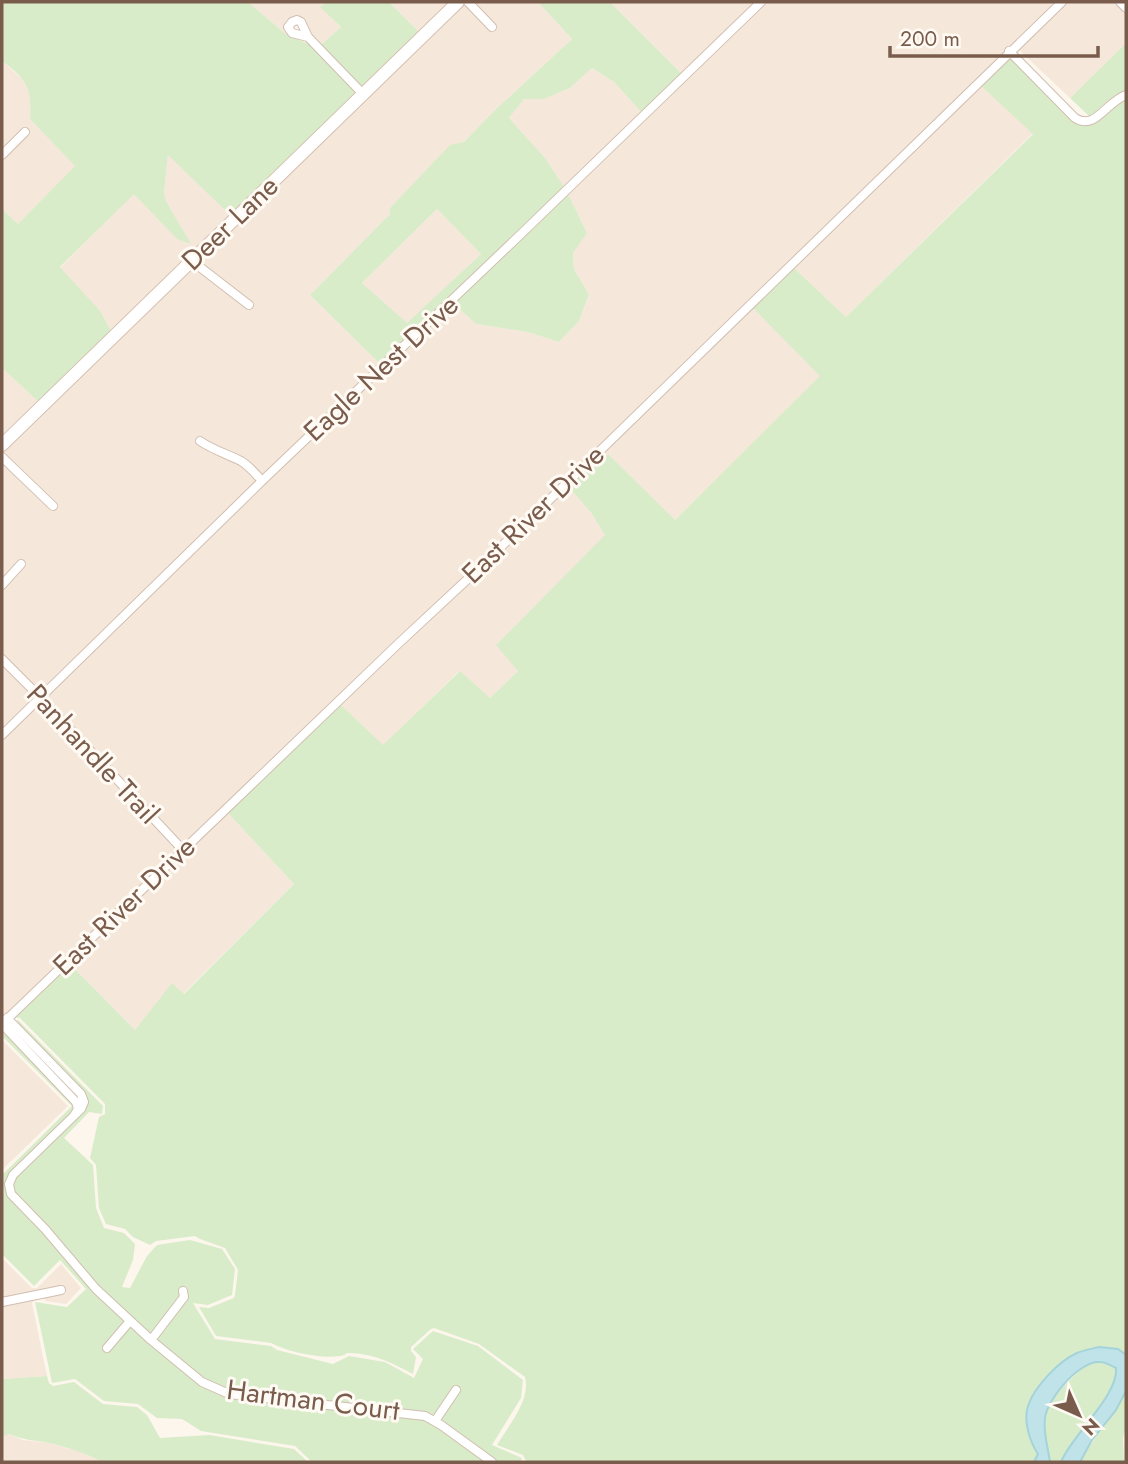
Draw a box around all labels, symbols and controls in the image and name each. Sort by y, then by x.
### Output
scale bar [890,14,1098,58]
text: 200 m [900,24,960,54]
street label: Deer Lane [172,166,288,280]
street label: Eagle Nest Drive [294,285,468,451]
street label: East River Drive [452,435,614,593]
street label: Panhandle Trail [17,675,169,833]
street label: East River Drive [43,827,205,985]
street label: Hartman Court [224,1369,402,1431]
north arrow [1044,1380,1114,1450]
text: N [1076,1412,1106,1442]

